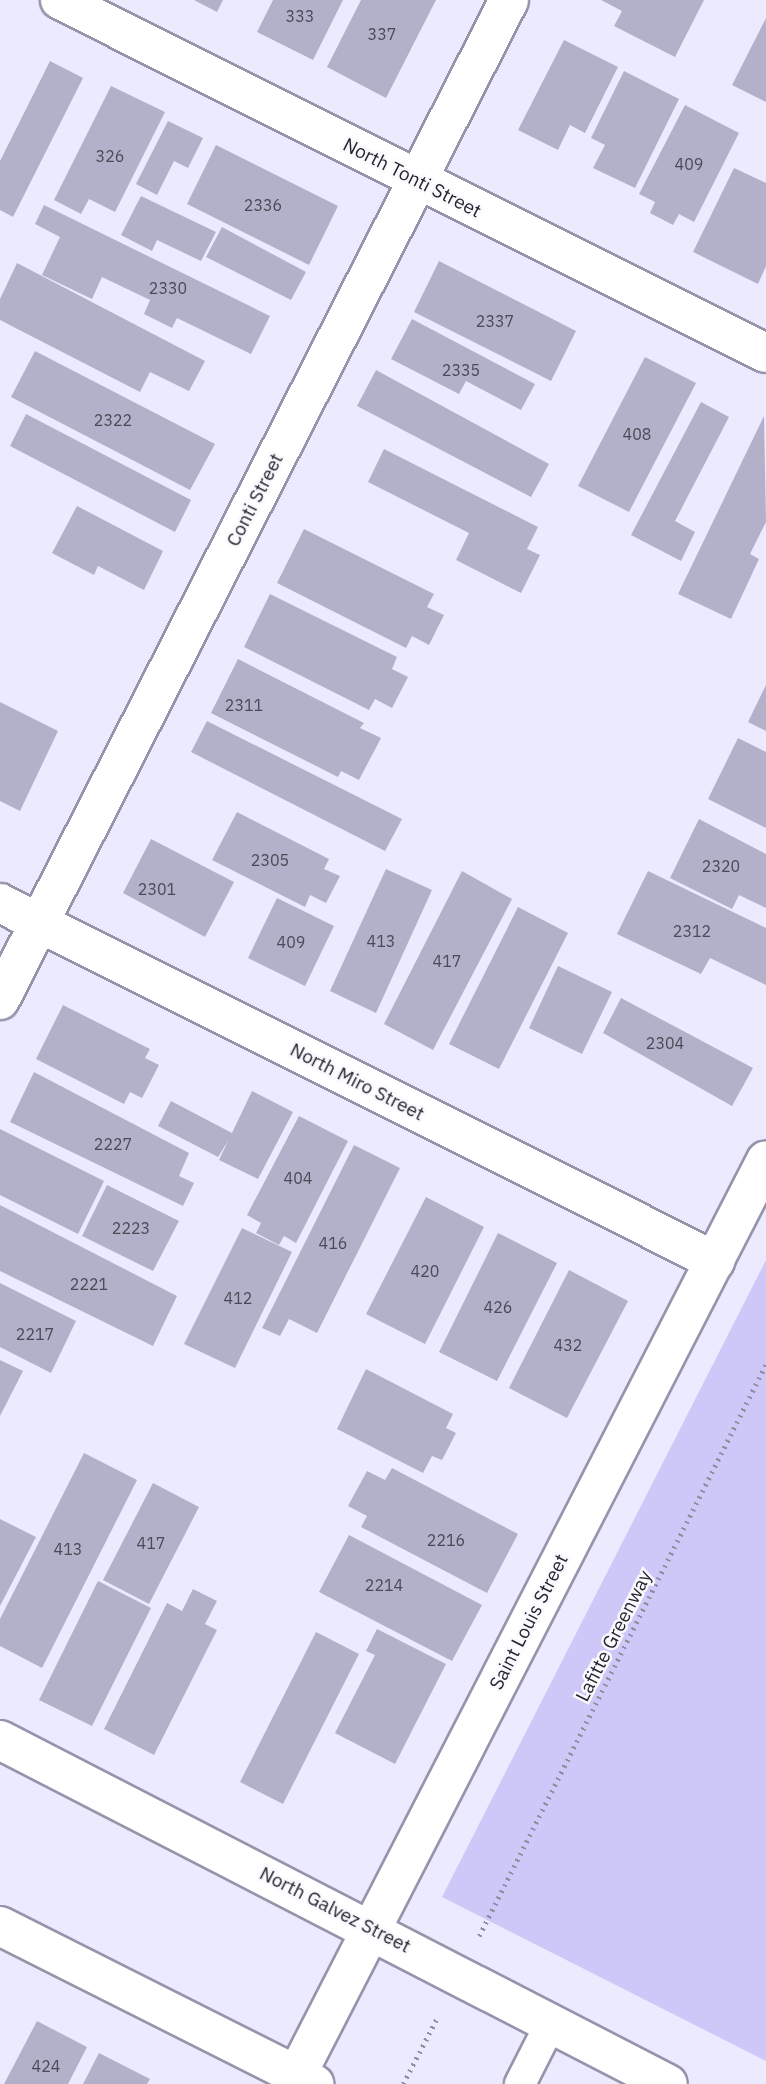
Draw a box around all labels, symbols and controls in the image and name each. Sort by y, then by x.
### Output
house number: 333 [286,6,314,26]
house number: 337 [368,24,396,44]
street label: North Tonti Street [339,133,485,223]
house number: 326 [96,146,124,166]
house number: 409 [675,154,703,174]
house number: 2336 [244,195,282,215]
house number: 2330 [149,278,187,298]
house number: 2337 [476,311,514,331]
house number: 2335 [442,360,480,380]
house number: 2322 [94,410,132,430]
house number: 408 [623,424,651,444]
street label: Conti Street [222,450,288,550]
house number: 2311 [225,695,263,715]
house number: 2305 [251,850,289,870]
house number: 2320 [702,856,740,876]
house number: 2301 [138,879,176,899]
house number: 2312 [673,921,711,941]
house number: 413 [367,931,395,951]
house number: 409 [277,932,305,952]
house number: 417 [433,951,461,971]
house number: 2304 [646,1033,684,1053]
street label: North Miro Street [286,1038,428,1126]
house number: 2227 [94,1134,132,1154]
house number: 404 [284,1168,312,1188]
house number: 2223 [112,1218,150,1238]
house number: 416 [319,1233,347,1253]
house number: 420 [411,1261,439,1281]
house number: 2221 [70,1274,108,1294]
house number: 412 [224,1288,252,1308]
house number: 426 [484,1297,512,1317]
house number: 2217 [16,1324,54,1344]
house number: 432 [554,1335,582,1355]
house number: 2216 [427,1530,465,1550]
house number: 417 [137,1533,165,1553]
house number: 413 [54,1539,82,1559]
street label: Saint Louis Street [485,1550,573,1694]
street label: Lafitte Greenway [571,1567,657,1705]
house number: 2214 [365,1575,403,1595]
street label: North Galvez Street [256,1862,414,1958]
house number: 424 [32,2056,60,2076]

